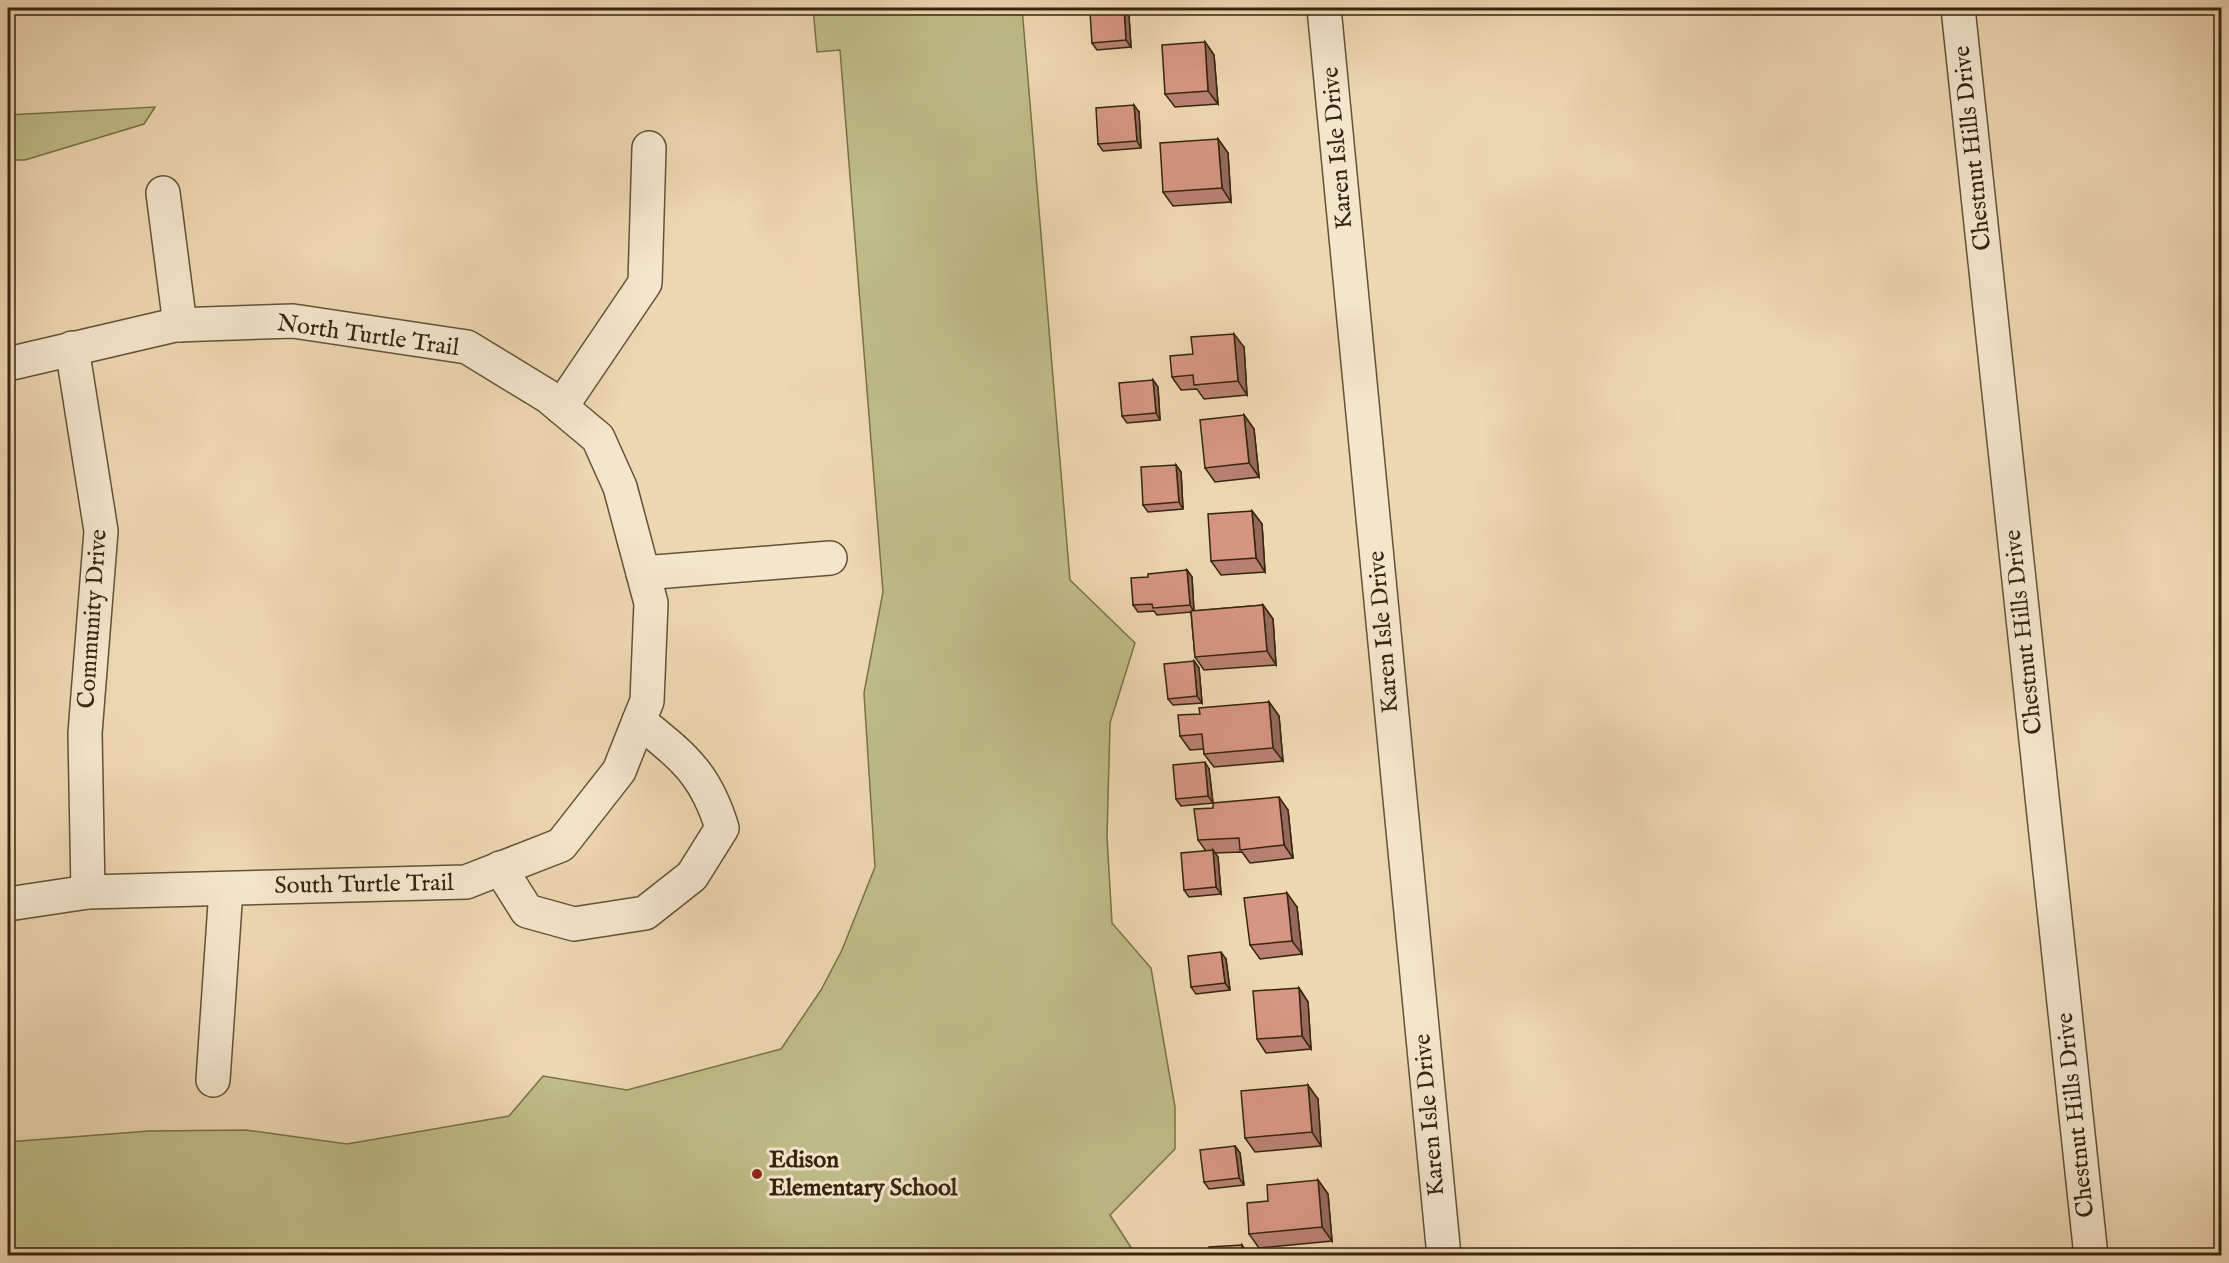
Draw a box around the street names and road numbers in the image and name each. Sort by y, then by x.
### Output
street label: Chestnut Hills Drive [1947,44,1999,252]
street label: Karen Isle Drive [1315,65,1361,231]
street label: North Turtle Trail [275,308,461,364]
street label: Community Drive [71,528,115,710]
street label: Chestnut Hills Drive [1998,528,2050,736]
street label: Karen Isle Drive [1361,549,1407,715]
street label: South Turtle Trail [274,868,454,902]
street label: Chestnut Hills Drive [2050,1011,2102,1219]
street label: Karen Isle Drive [1407,1032,1453,1198]

